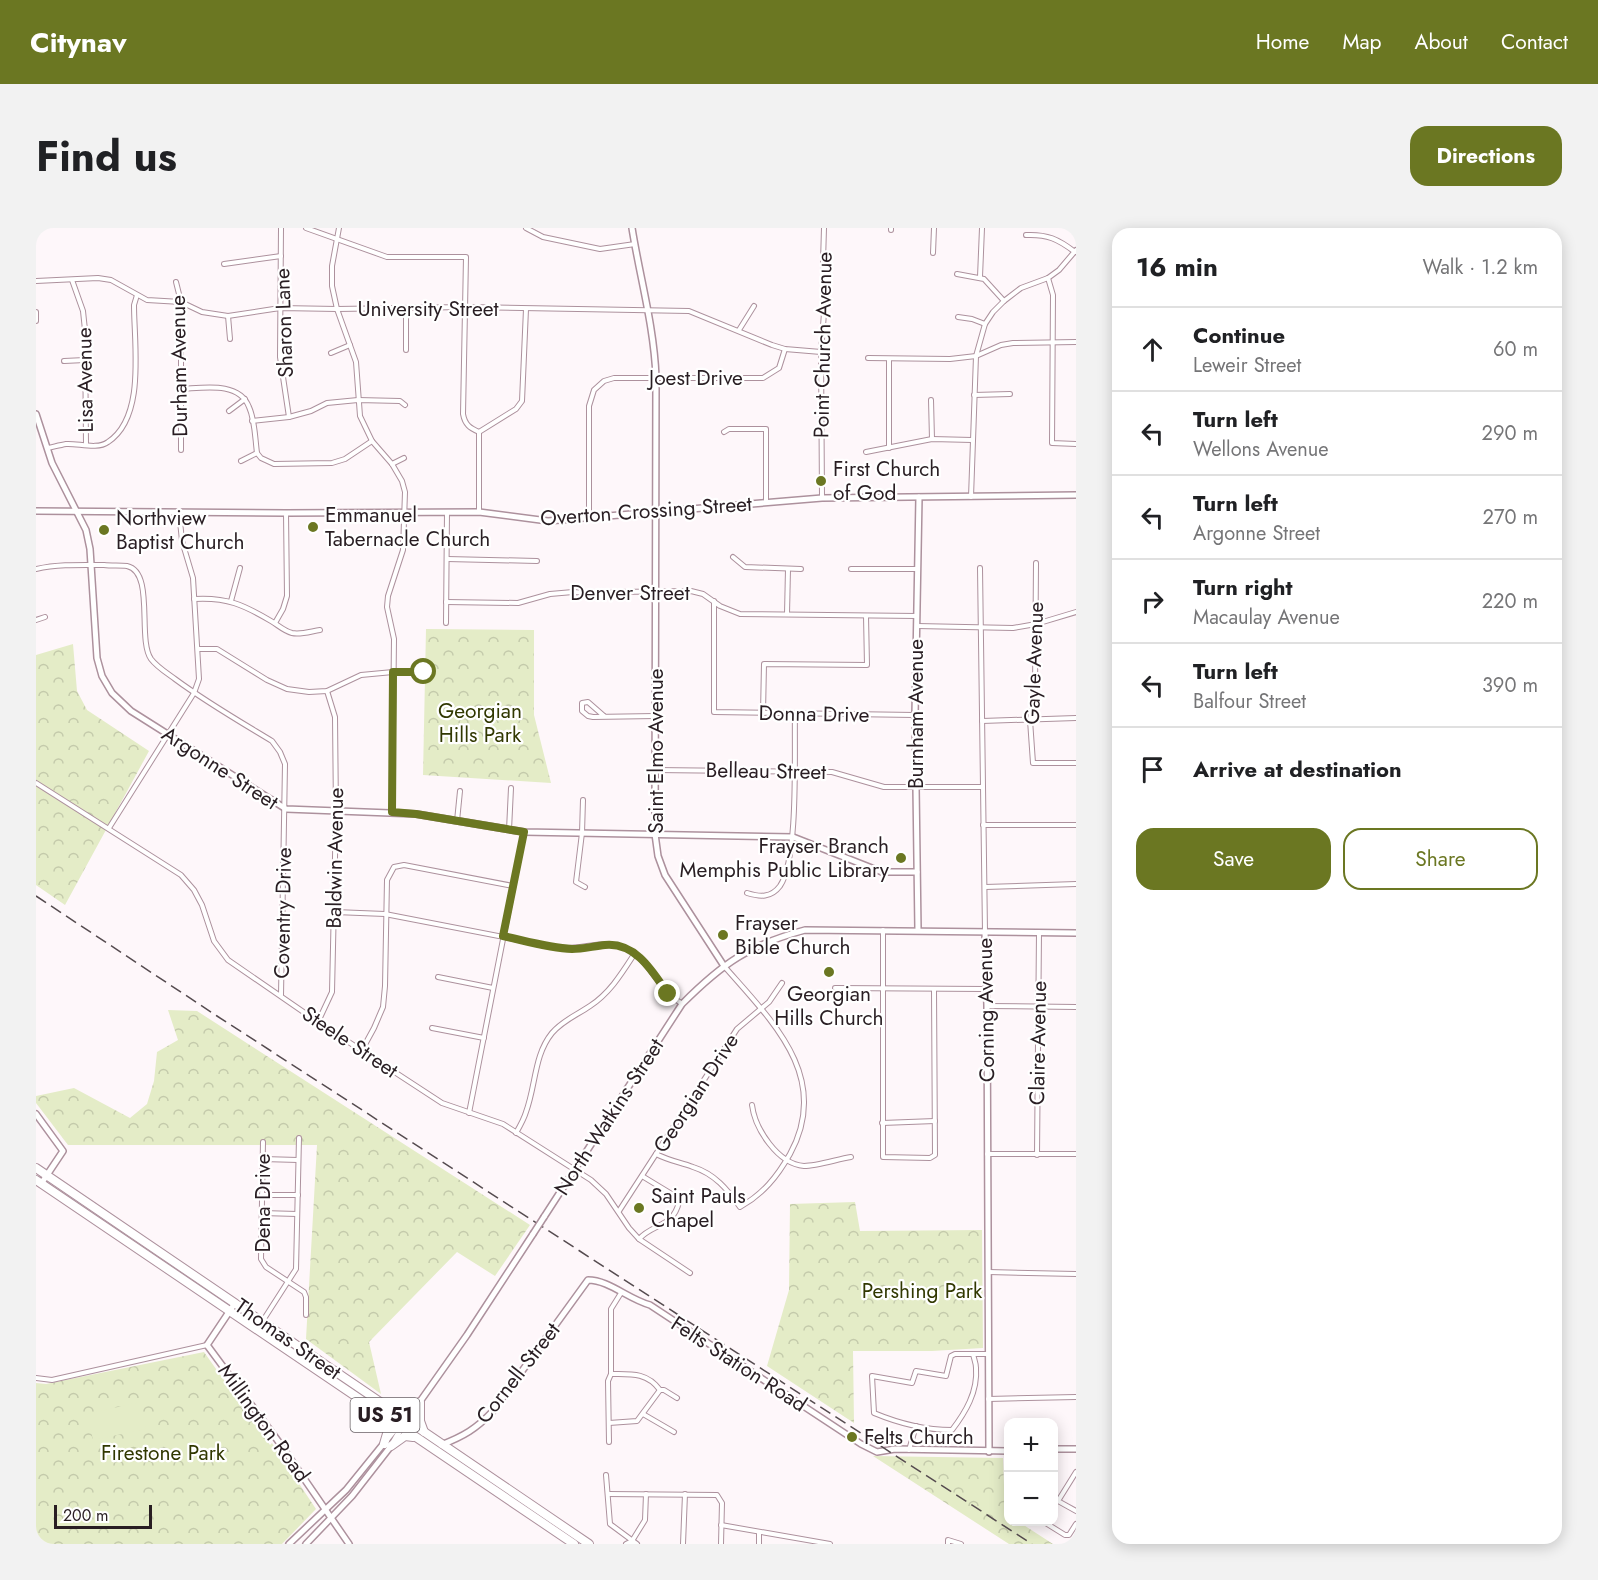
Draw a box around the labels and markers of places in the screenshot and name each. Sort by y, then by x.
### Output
place label: First Church of God [833,454,940,508]
marker: First Church of God [814,474,828,488]
place label: Emmanuel Tabernacle Church [325,500,490,554]
place label: Northview Baptist Church [116,503,244,557]
marker: Emmanuel Tabernacle Church [306,520,320,534]
marker: Northview Baptist Church [97,523,111,537]
place label: Frayser Branch Memphis Public Library [680,831,890,885]
marker: Frayser Branch Memphis Public Library [894,851,908,865]
place label: Frayser Bible Church [735,908,850,962]
marker: Frayser Bible Church [716,928,730,942]
marker: Georgian Hills Church [822,965,836,979]
place label: Georgian Hills Church [774,979,884,1033]
place label: Saint Pauls Chapel [651,1181,746,1235]
marker: Saint Pauls Chapel [632,1201,646,1215]
place label: Felts Church [864,1422,974,1452]
marker: Felts Church [845,1430,859,1444]

